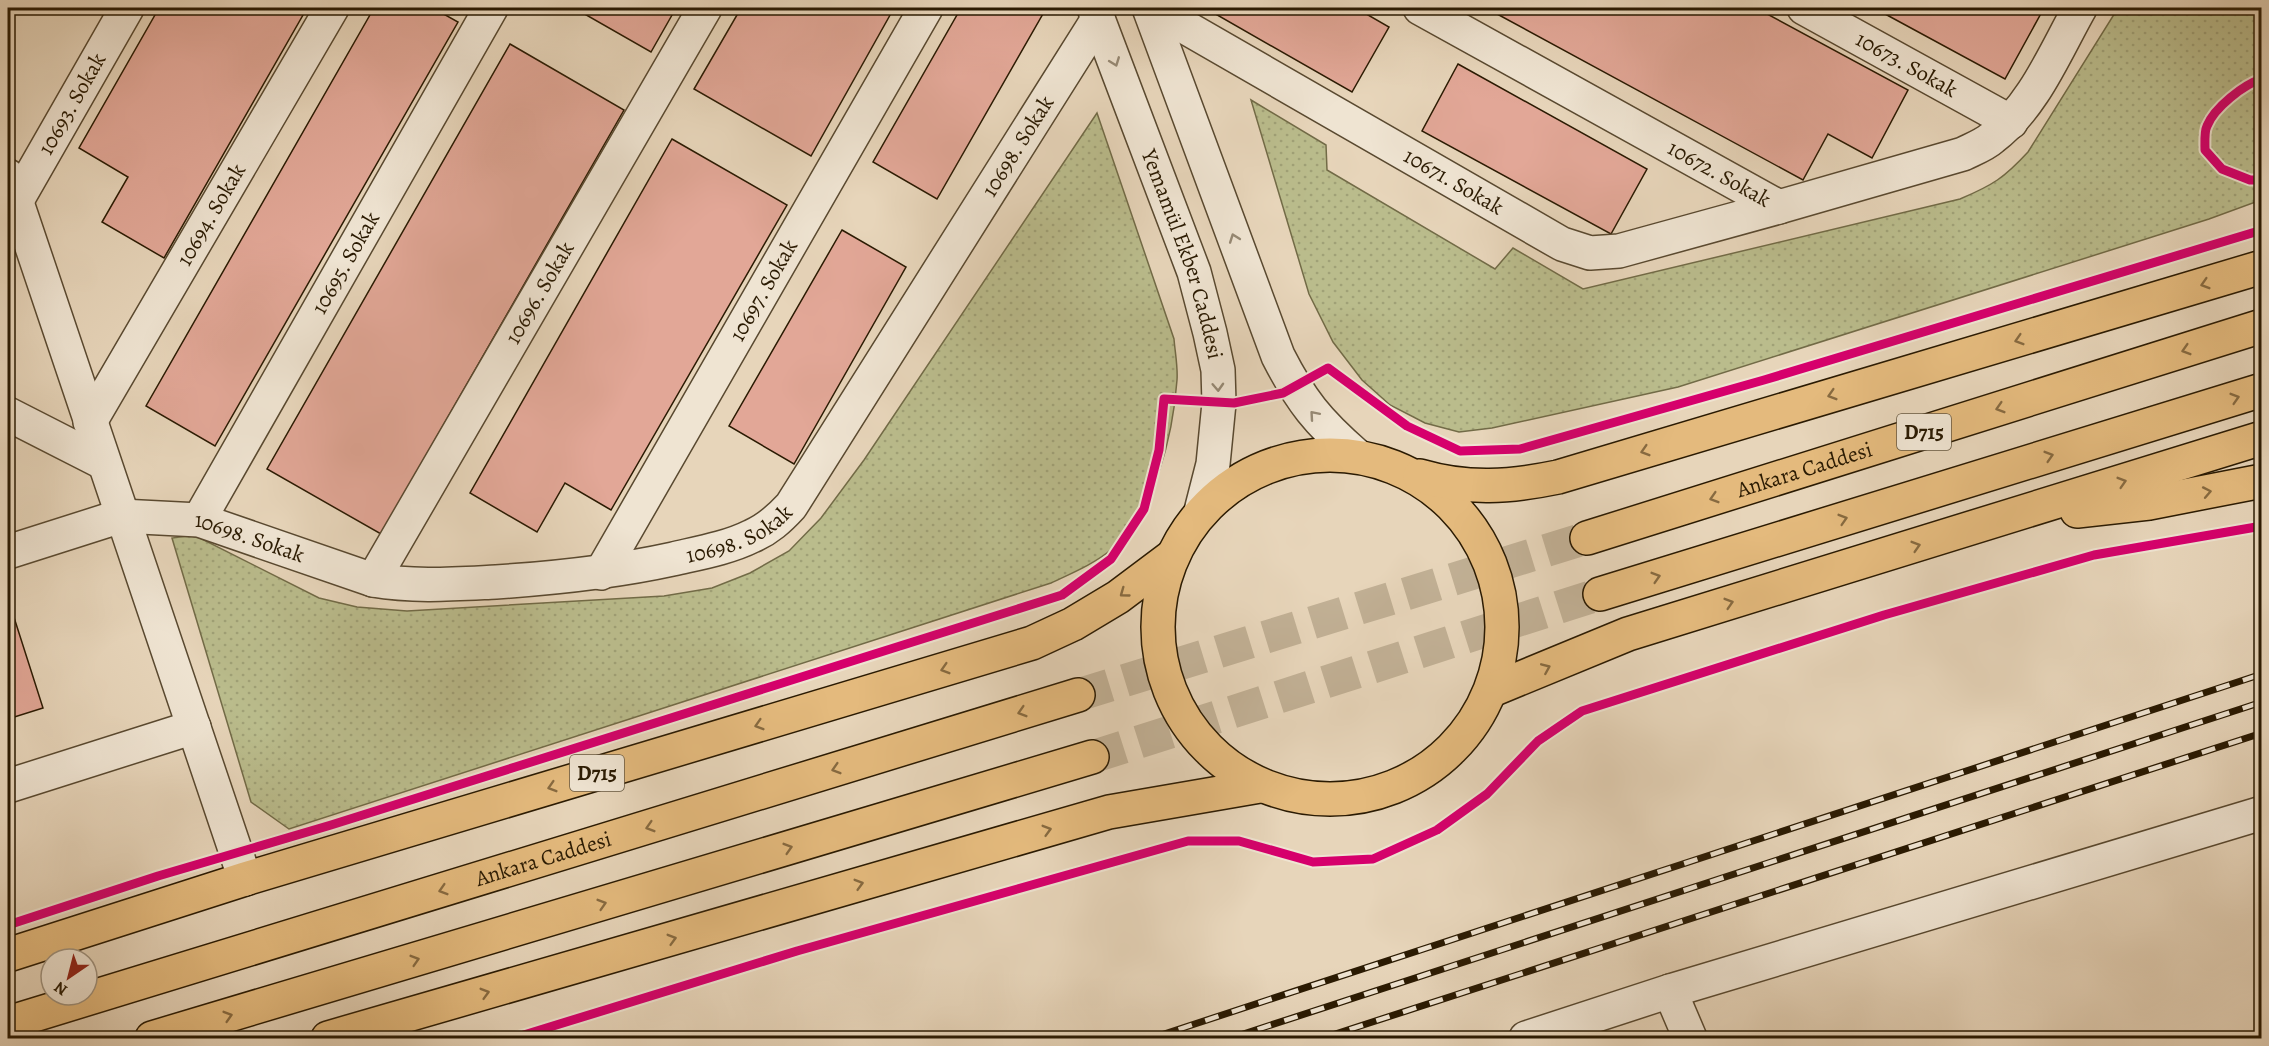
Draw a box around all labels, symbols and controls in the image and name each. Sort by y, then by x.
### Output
street label: 10673. Sokak [1850,24,1963,105]
street label: 10693. Sokak [31,47,113,160]
one-way arrow [1108,56,1120,67]
street label: 10698. Sokak [975,90,1061,203]
street label: 10672. Sokak [1662,133,1776,215]
street label: 10671. Sokak [1398,141,1509,222]
street label: Yemamül Ekber Caddesi [1133,144,1230,362]
street label: 10694. Sokak [169,158,253,272]
street label: 10695. Sokak [305,206,387,320]
one-way arrow [1229,233,1242,244]
street label: 10697. Sokak [722,234,805,347]
street label: 10696. Sokak [498,236,581,350]
one-way arrow [2201,277,2211,289]
one-way arrow [2014,333,2025,345]
one-way arrow [2181,343,2192,355]
one-way arrow [1212,382,1225,391]
one-way arrow [1827,388,1838,400]
one-way arrow [2229,393,2240,405]
one-way arrow [1995,401,2006,414]
one-way arrow [1310,411,1321,422]
road number: D715 [1897,414,1951,450]
street label: Ankara Caddesi [1732,434,1876,505]
one-way arrow [1640,444,1651,456]
one-way arrow [2043,450,2054,463]
one-way arrow [2116,477,2127,489]
one-way arrow [2202,486,2212,499]
one-way arrow [1709,491,1719,504]
street label: 10698. Sokak [683,498,799,571]
street label: 10698. Sokak [194,505,309,570]
one-way arrow [1837,514,1848,527]
one-way arrow [1910,541,1921,553]
one-way arrow [1650,572,1661,584]
one-way arrow [1119,586,1130,597]
one-way arrow [1723,598,1734,610]
one-way arrow [941,662,951,674]
one-way arrow [1540,663,1551,675]
one-way arrow [1018,705,1028,717]
one-way arrow [754,718,765,730]
road number: D715 [570,755,624,791]
one-way arrow [831,762,842,774]
one-way arrow [547,780,558,792]
one-way arrow [645,819,656,832]
street label: Ankara Caddesi [471,824,615,894]
one-way arrow [1041,825,1052,837]
one-way arrow [782,843,793,855]
one-way arrow [854,879,864,891]
one-way arrow [438,883,449,895]
one-way arrow [596,899,606,911]
one-way arrow [667,933,677,946]
north arrow [39,947,99,1007]
one-way arrow [409,955,420,967]
text: N [50,976,72,1001]
one-way arrow [479,988,490,1000]
one-way arrow [222,1011,233,1023]

